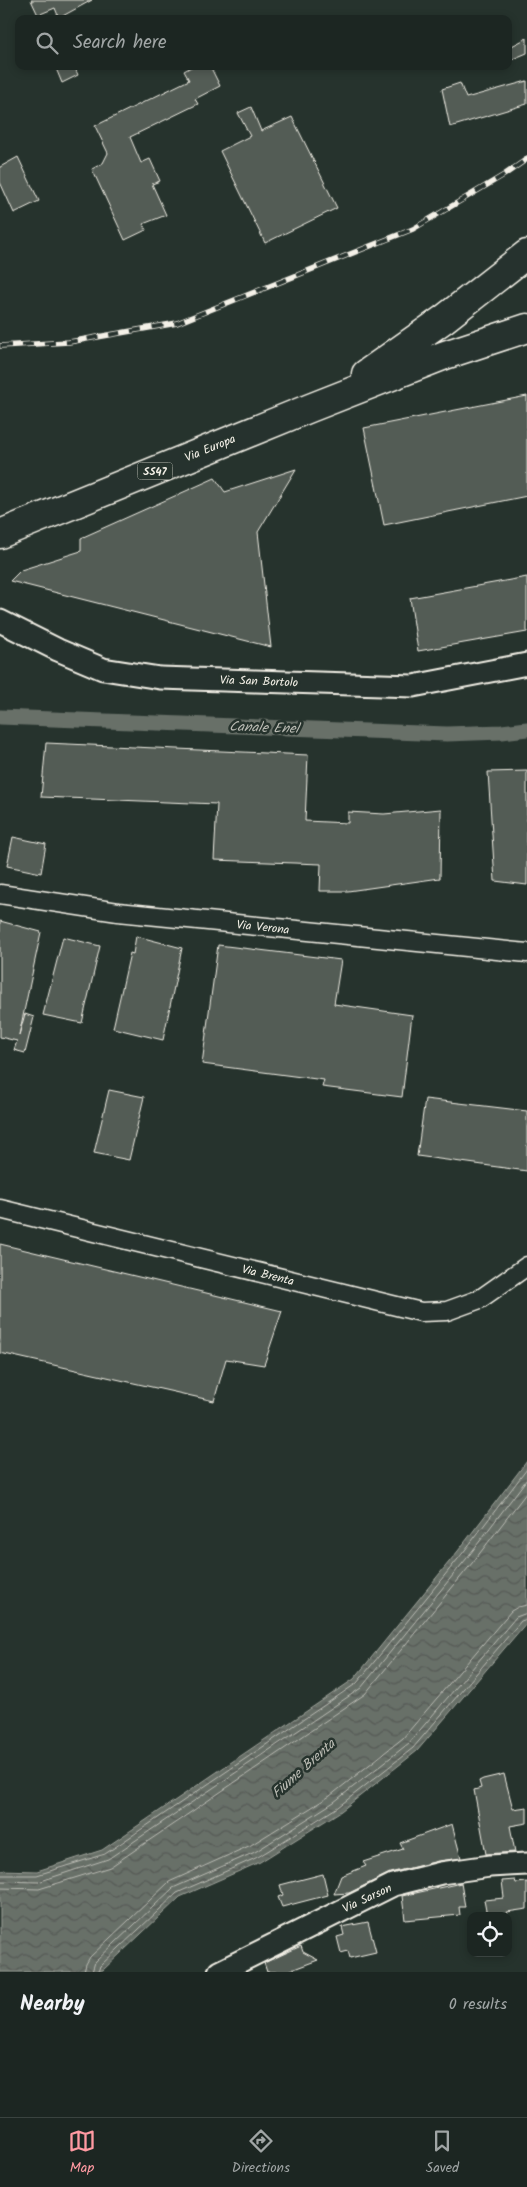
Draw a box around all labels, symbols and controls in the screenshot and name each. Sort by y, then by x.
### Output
search box [15,15,512,70]
text: Search here [73,28,167,58]
icon: search [33,29,61,57]
street label: Via Europa [182,430,239,467]
road number: SS47 [138,462,172,480]
street label: Via San Bortolo [219,671,298,692]
water label: Canale Enel [229,716,302,740]
street label: Via Verona [236,915,291,940]
street label: Via Brenta [240,1260,296,1291]
water label: Fiume Brenta [267,1733,342,1804]
street label: Via Sarson [339,1879,395,1918]
map controls [467,1912,512,1957]
button: locate [467,1912,512,1957]
text: Nearby [20,1988,85,2021]
text: 0 results [449,1992,507,2017]
tab: Map [68,2127,96,2179]
tab: Directions [232,2127,290,2179]
tab: Saved [426,2127,459,2179]

